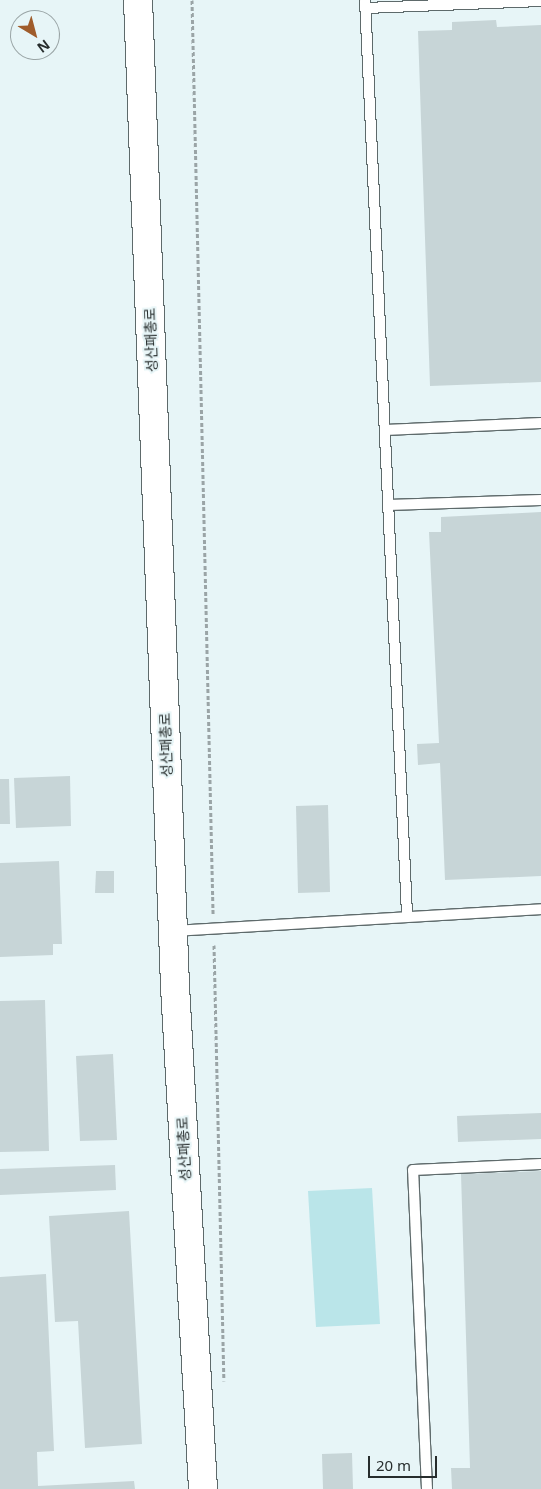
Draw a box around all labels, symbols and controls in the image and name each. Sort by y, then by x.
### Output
north arrow [10,10,60,60]
text: N [33,36,54,58]
street label: 성산패총로 [141,308,161,372]
street label: 성산패총로 [156,713,176,777]
street label: 성산패총로 [174,1116,194,1182]
scale bar [371,1446,440,1478]
text: 20 m [376,1455,411,1475]

